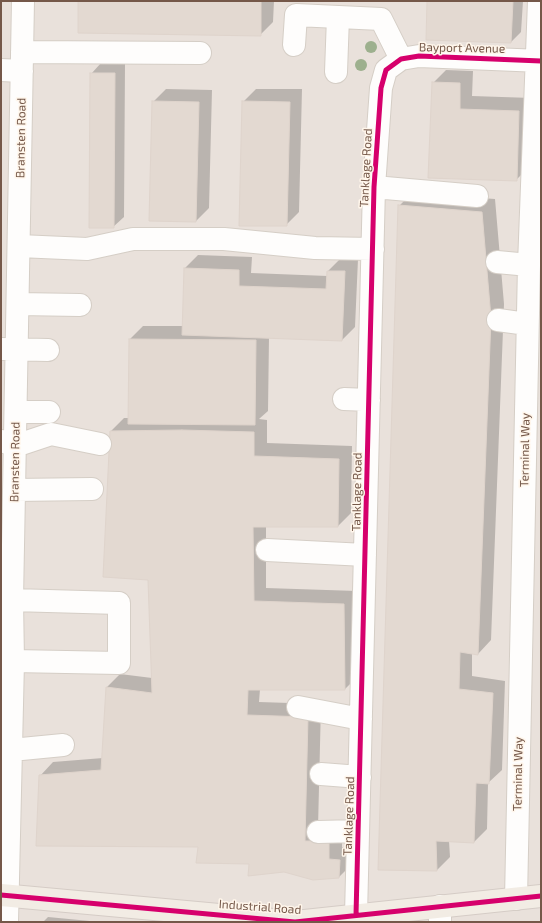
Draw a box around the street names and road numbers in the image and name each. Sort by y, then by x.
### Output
street label: Bayport Avenue [419,40,505,56]
street label: Bransten Road [13,98,29,178]
street label: Tanklage Road [357,128,375,208]
street label: Terminal Way [517,413,533,487]
street label: Bransten Road [7,422,23,502]
street label: Tanklage Road [349,452,365,532]
street label: Terminal Way [510,737,526,811]
street label: Tanklage Road [340,776,358,856]
street label: Industrial Road [218,897,302,917]

